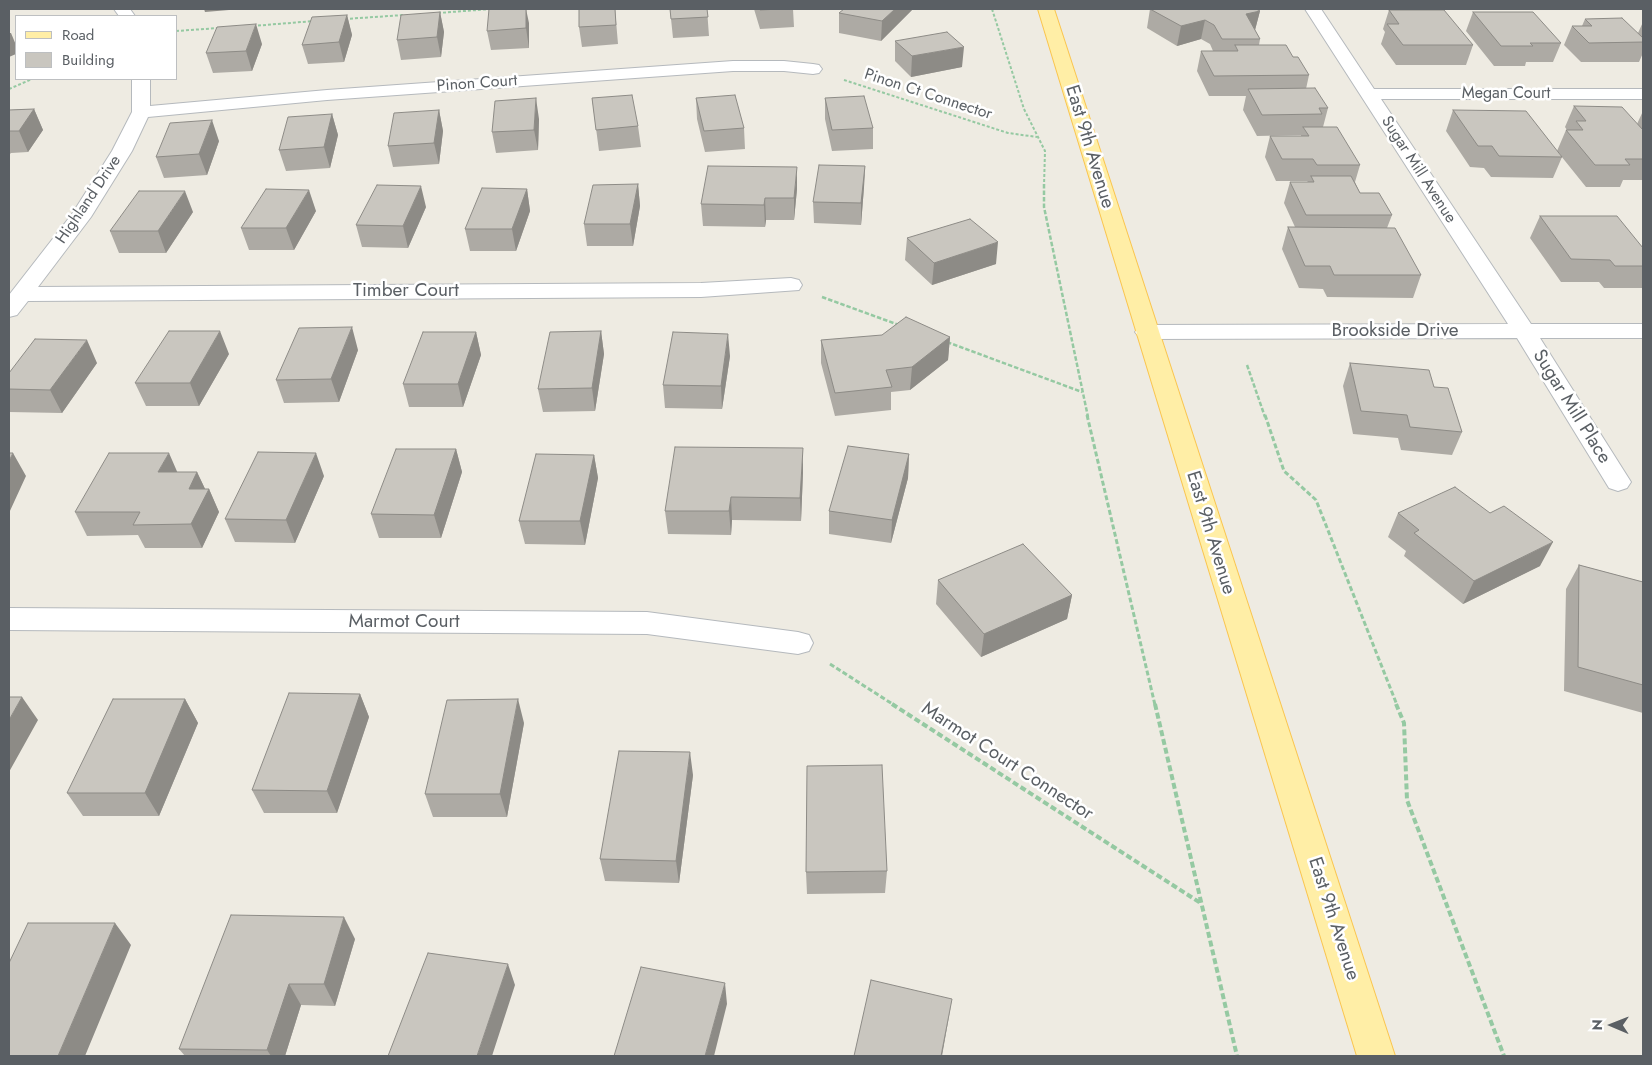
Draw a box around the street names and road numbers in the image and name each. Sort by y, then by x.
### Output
street label: Pinon Ct Connector [862,65,994,125]
street label: Pinon Court [436,72,518,96]
street label: East 9th Avenue [1059,83,1119,211]
street label: Megan Court [1462,84,1550,104]
street label: Sugar Mill Avenue [1376,113,1460,227]
street label: Highland Drive [52,152,126,248]
street label: Timber Court [353,280,459,302]
street label: Brookside Drive [1331,320,1459,342]
street label: Sugar Mill Place [1527,346,1615,468]
street label: East 9th Avenue [1180,469,1240,597]
street label: Marmot Court [349,611,459,633]
street label: Marmot Court Connector [917,698,1097,826]
street label: East 9th Avenue [1302,855,1364,983]

